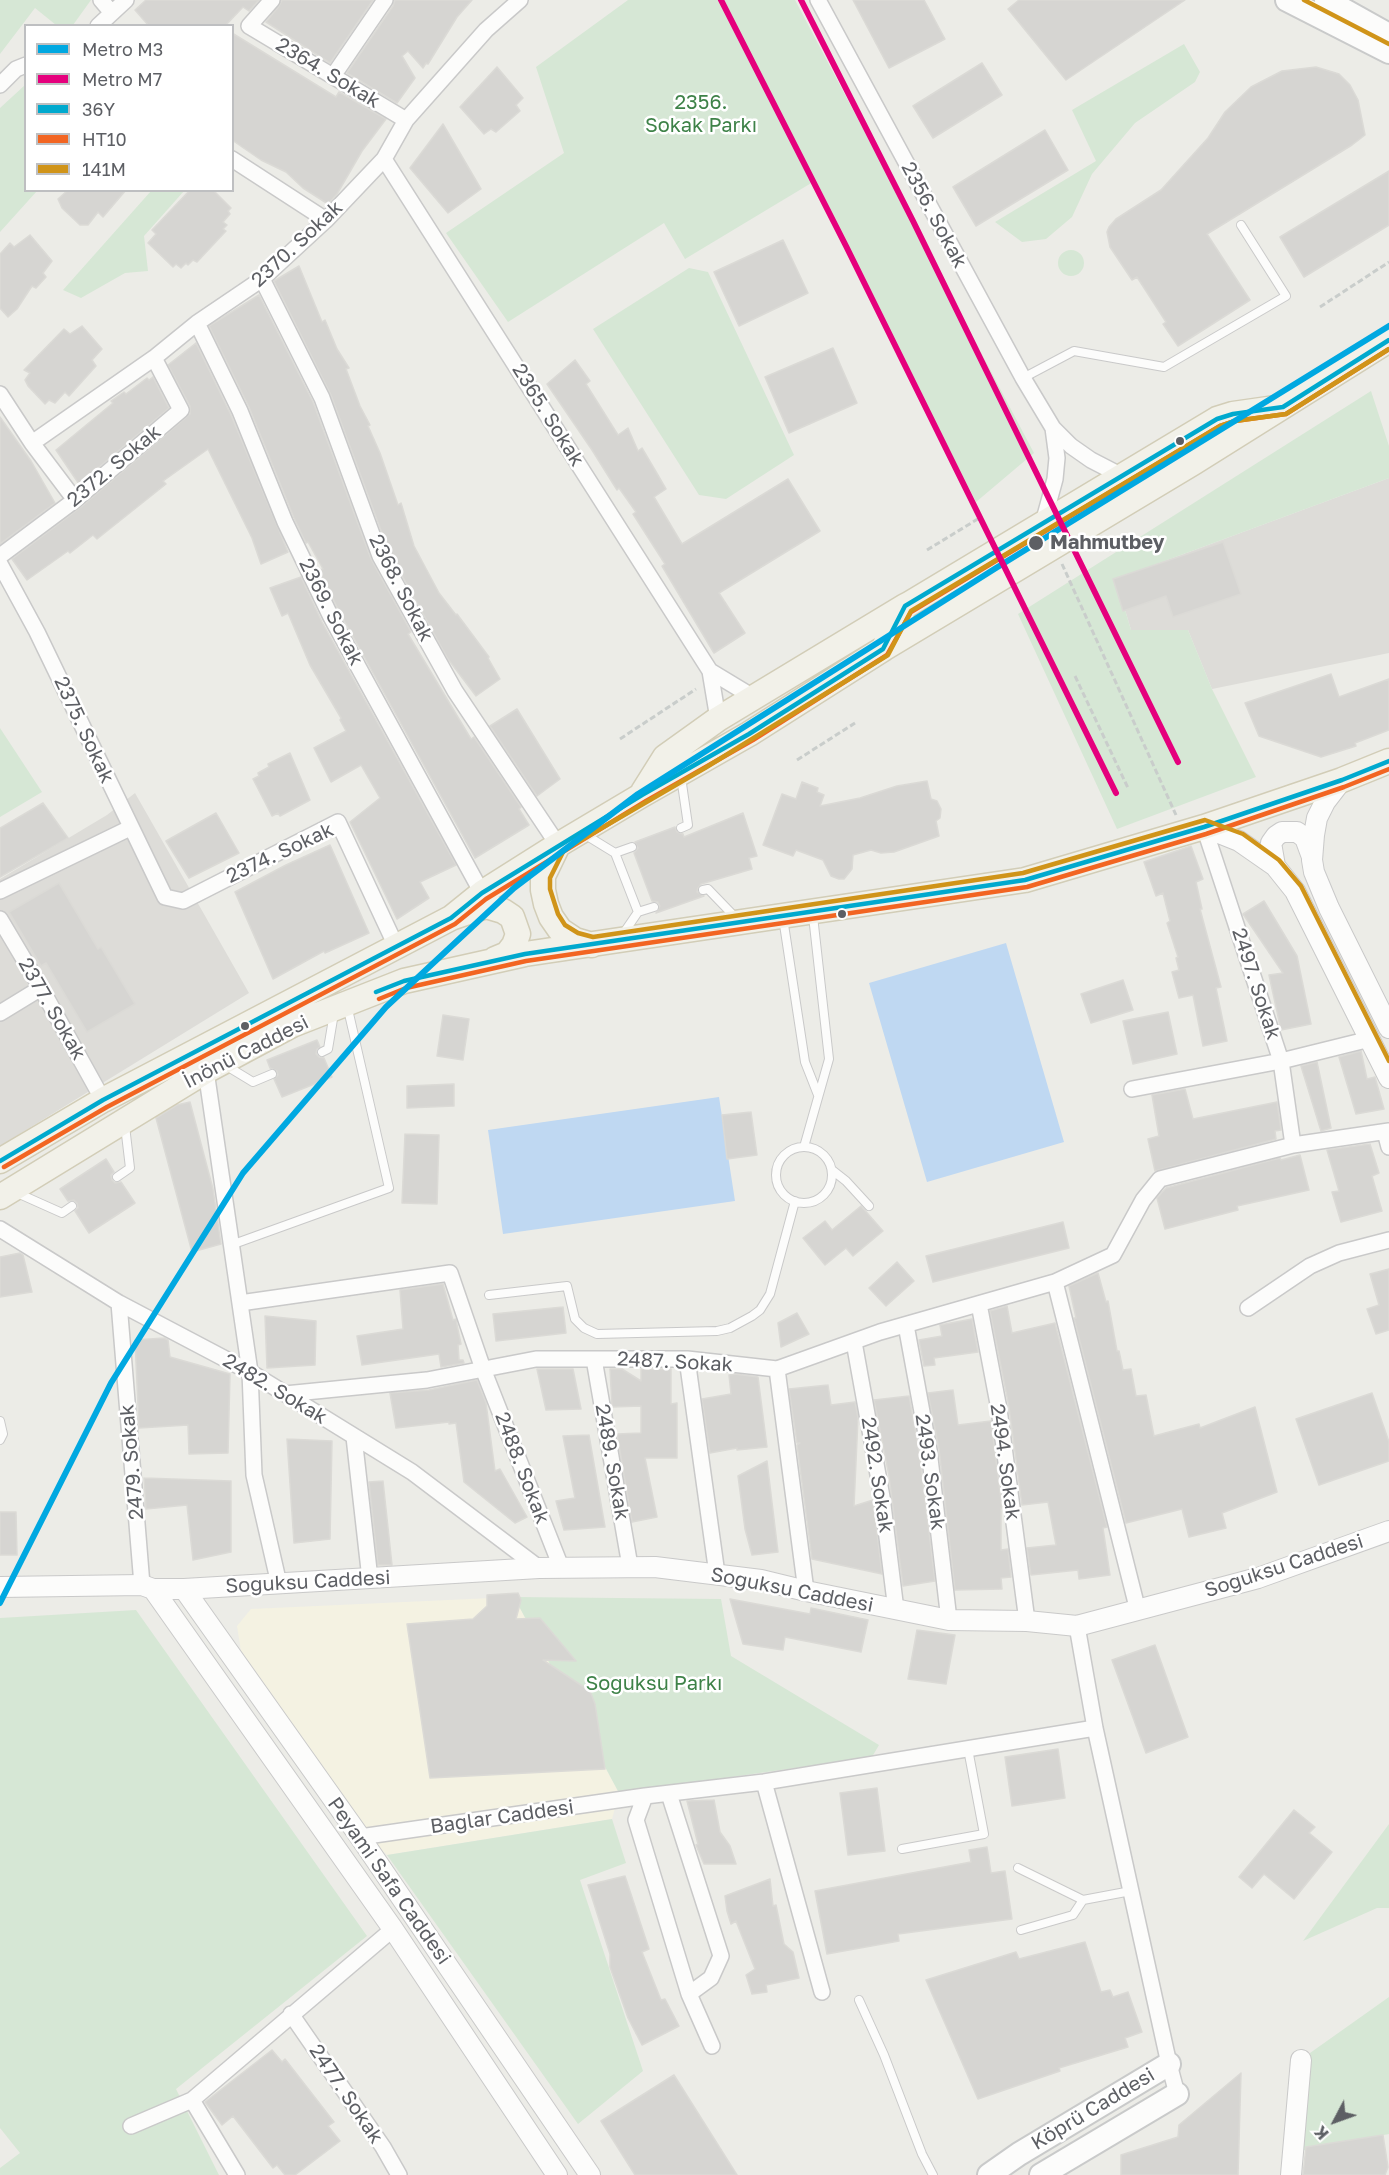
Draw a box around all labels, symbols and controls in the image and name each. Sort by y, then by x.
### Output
legend [24,24,234,192]
street label: 2364. Sokak [272,33,384,113]
text: Metro M3 [82,38,163,60]
text: Metro M7 [82,68,162,90]
park label: 2356. Sokak Parkı [645,91,757,138]
text: 36Y [82,98,115,120]
text: HT10 [82,128,127,150]
text: 141M [82,158,126,180]
street label: 2356. Sokak [896,158,972,272]
street label: 2370. Sokak [246,196,348,292]
street label: 2365. Sokak [507,359,589,471]
street label: 2372. Sokak [62,420,166,512]
unlabelled marker [1174,435,1186,447]
street label: 2368. Sokak [364,530,438,646]
place label: Mahmutbey [1050,531,1165,555]
marker: Mahmutbey [1027,534,1045,552]
street label: 2369. Sokak [294,554,368,670]
street label: 2375. Sokak [49,673,119,787]
street label: 2374. Sokak [223,818,337,888]
unlabelled marker [836,908,848,920]
street label: 2497. Sokak [1227,925,1285,1043]
street label: 2377. Sokak [13,954,91,1064]
street label: İnönü Caddesi [180,1010,312,1094]
unlabelled marker [239,1020,251,1032]
street label: 2487. Sokak [616,1347,734,1377]
street label: 2482. Sokak [219,1349,331,1429]
street label: 2489. Sokak [590,1402,634,1522]
street label: 2494. Sokak [985,1402,1025,1522]
street label: 2479. Sokak [115,1403,149,1521]
street label: 2488. Sokak [490,1409,554,1527]
street label: 2493. Sokak [910,1412,950,1532]
street label: 2492. Sokak [856,1415,898,1535]
street label: Soğuksu Caddesi [1202,1529,1366,1603]
street label: Soğuksu Caddesi [709,1562,875,1618]
street label: Soğuksu Caddesi [225,1566,391,1598]
park label: Soğuksu Parkı [586,1672,722,1696]
street label: Peyami Safa Caddesi [322,1793,456,1969]
street label: Bağlar Caddesi [429,1795,575,1839]
street label: 2477. Sokak [304,2040,388,2148]
street label: Köprü Caddesi [1027,2063,1159,2155]
north arrow [1305,2091,1365,2151]
text: K [1310,2122,1333,2144]

